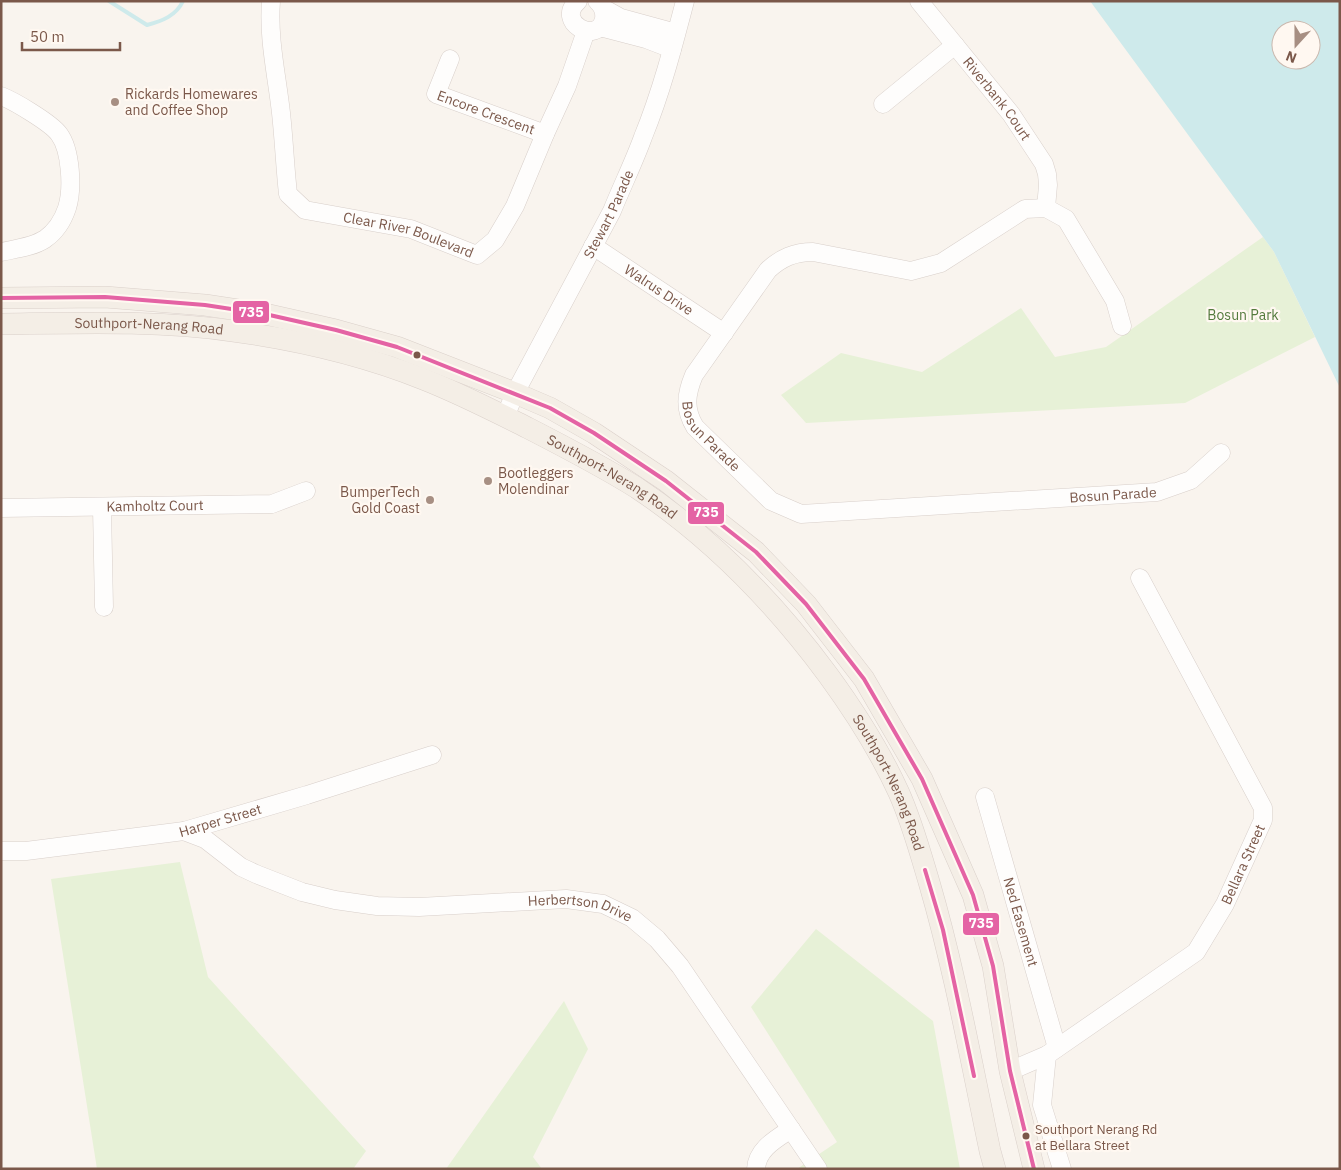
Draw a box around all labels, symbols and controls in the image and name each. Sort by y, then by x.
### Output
scale bar [22,20,120,52]
north arrow [1271,20,1321,70]
text: 50 m [30,27,65,46]
text: N [1283,47,1299,67]
street label: Riverbank Court [959,53,1035,144]
place label: Rickards Homewares and Coffee Shop [125,85,258,119]
street label: Encore Crescent [435,86,537,139]
marker: Rickards Homewares and Coffee Shop [109,96,121,108]
street label: Stewart Parade [579,167,638,262]
street label: Clear River Boulevard [342,208,476,262]
street label: Walrus Drive [621,260,697,319]
line badge: 735 [232,300,270,324]
text: 735 [238,303,264,321]
park label: Bosun Park [1207,306,1279,324]
street label: Southport-Nerang Road [74,314,224,339]
unlabelled marker [412,350,422,360]
street label: Bosun Parade [678,400,744,475]
street label: Southport-Nerang Road [544,430,681,523]
place label: Bootleggers Molendinar [498,464,574,498]
marker: Bootleggers Molendinar [482,475,494,487]
place label: BumperTech Gold Coast [340,483,420,517]
street label: Bosun Parade [1069,483,1157,506]
marker: BumperTech Gold Coast [424,494,436,506]
street label: Kamholtz Court [106,496,204,515]
line badge: 735 [687,501,725,525]
text: 735 [693,503,719,521]
street label: Southport-Nerang Road [849,711,928,853]
street label: Harper Street [177,800,264,841]
street label: Bellara Street [1217,821,1269,907]
street label: Ned Easement [1000,875,1042,969]
street label: Herbertson Drive [527,890,636,926]
line badge: 735 [962,912,1000,936]
text: 735 [968,914,994,932]
place label: Southport Nerang Rd at Bellara Street [1035,1121,1157,1154]
marker: Southport Nerang Rd at Bellara Street [1021,1131,1031,1141]

